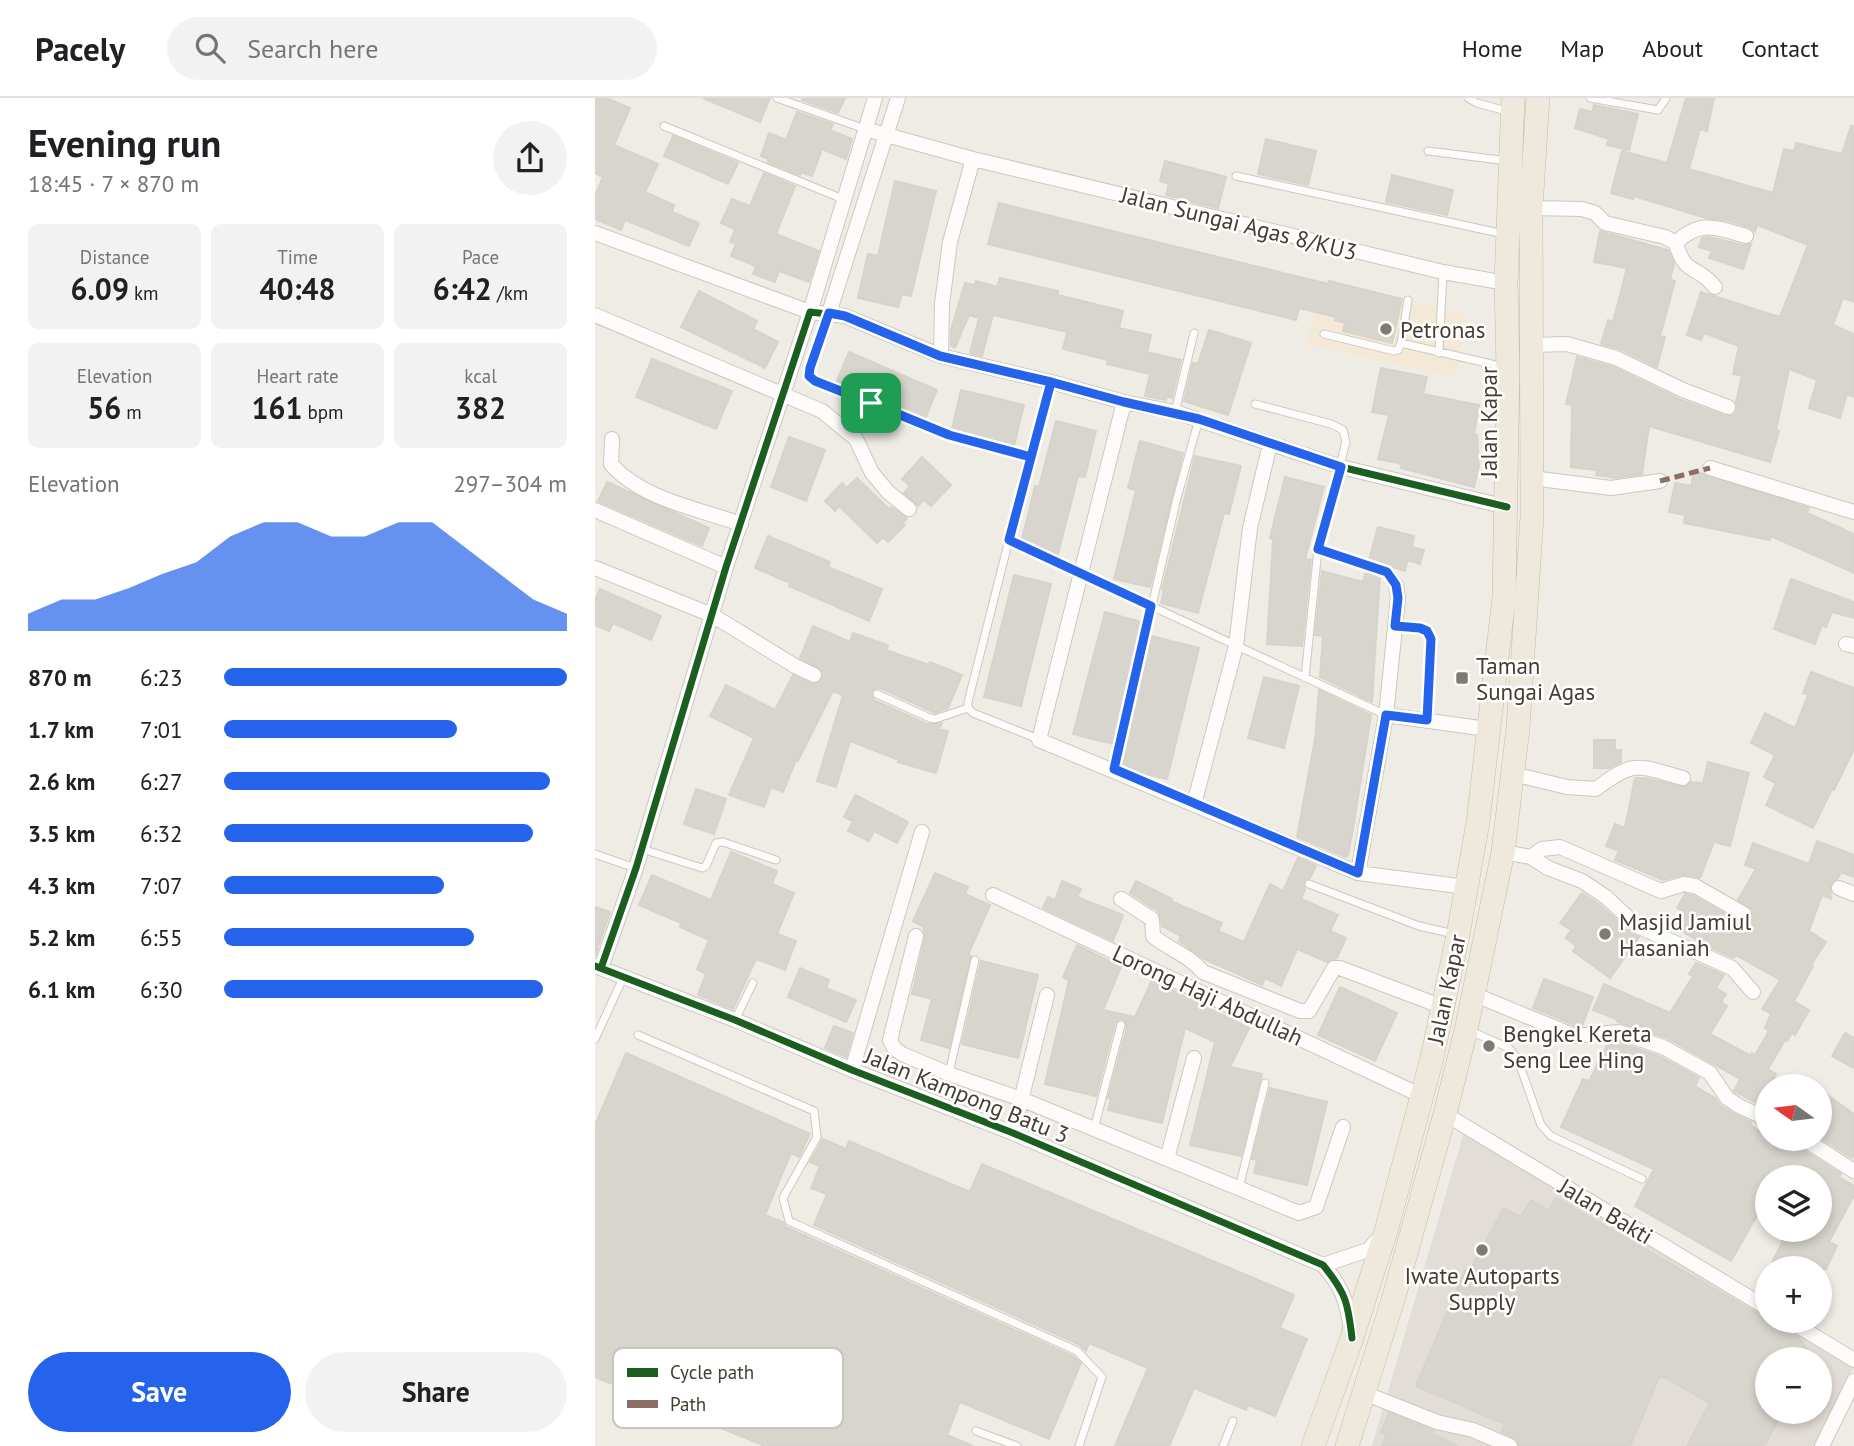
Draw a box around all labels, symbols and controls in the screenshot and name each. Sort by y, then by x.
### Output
search box [167,17,657,80]
text: Pacely [35,27,125,70]
icon: search [191,29,229,67]
text: Search here [247,32,378,65]
text: Home [1462,33,1522,64]
text: Map [1560,33,1604,64]
text: About [1642,33,1703,64]
text: Contact [1741,33,1819,64]
text: Evening run [28,118,221,167]
button: share [493,121,567,195]
text: 18:45 · 7 × 870 m [28,169,199,198]
street label: Jalan Sungai Agas 8/KU3 [1117,179,1360,266]
text: Distance [80,245,149,269]
text: Time [277,245,318,269]
text: Pace [462,245,499,269]
text: 6.09 [70,269,129,308]
text: 40:48 [259,269,336,308]
text: 6:42 [433,269,492,308]
text: km [129,281,159,305]
text: /km [492,281,528,305]
place label: Petronas [1400,315,1485,344]
marker: Petronas [1378,321,1394,337]
text: Elevation [77,364,152,388]
text: Heart rate [256,364,339,388]
text: kcal [464,364,497,388]
street label: Jalan Kapar [1474,366,1503,479]
pin [841,373,901,433]
icon: arrive [852,384,890,422]
text: 56 [87,388,121,427]
text: 161 [251,388,302,427]
text: 382 [455,388,506,427]
text: m [121,400,142,424]
text: bpm [302,400,344,424]
text: Elevation [28,469,120,498]
text: 297–304 m [453,469,567,498]
place label: Taman Sungai Agas [1476,651,1595,706]
text: 870 m [28,663,91,692]
text: 6:23 [140,663,183,692]
marker: Taman Sungai Agas [1454,670,1470,686]
text: 1.7 km [28,715,94,744]
text: 7:01 [140,715,183,744]
text: 2.6 km [28,767,95,796]
text: 6:27 [140,767,183,796]
text: 3.5 km [28,819,95,848]
text: 6:32 [140,819,183,848]
text: 4.3 km [28,871,95,900]
text: 7:07 [140,871,183,900]
place label: Masjid Jamiul Hasaniah [1619,907,1751,962]
text: 5.2 km [28,923,95,952]
text: 6:55 [140,923,183,952]
marker: Masjid Jamiul Hasaniah [1597,926,1613,942]
street label: Jalan Kapar [1420,931,1472,1047]
street label: Lorong Haji Abdullah [1108,938,1308,1052]
text: 6.1 km [28,975,95,1004]
text: 6:30 [140,975,183,1004]
place label: Bengkel Kereta Seng Lee Hing [1503,1019,1652,1074]
marker: Bengkel Kereta Seng Lee Hing [1481,1038,1497,1054]
street label: Jalan Kampong Batu 3 [860,1040,1073,1149]
north arrow [1755,1074,1832,1152]
map controls [1755,1074,1832,1424]
button: layers [1755,1165,1832,1242]
street label: Jalan Bakti [1553,1171,1658,1250]
marker: Iwate Autoparts Supply [1474,1242,1490,1258]
button: + [1755,1256,1832,1333]
place label: Iwate Autoparts Supply [1404,1261,1560,1316]
button: − [1755,1347,1832,1424]
legend [613,1348,843,1428]
button: Save [28,1352,291,1432]
button: Share [305,1352,567,1432]
text: Cycle path [670,1360,754,1384]
text: Path [670,1392,706,1416]

